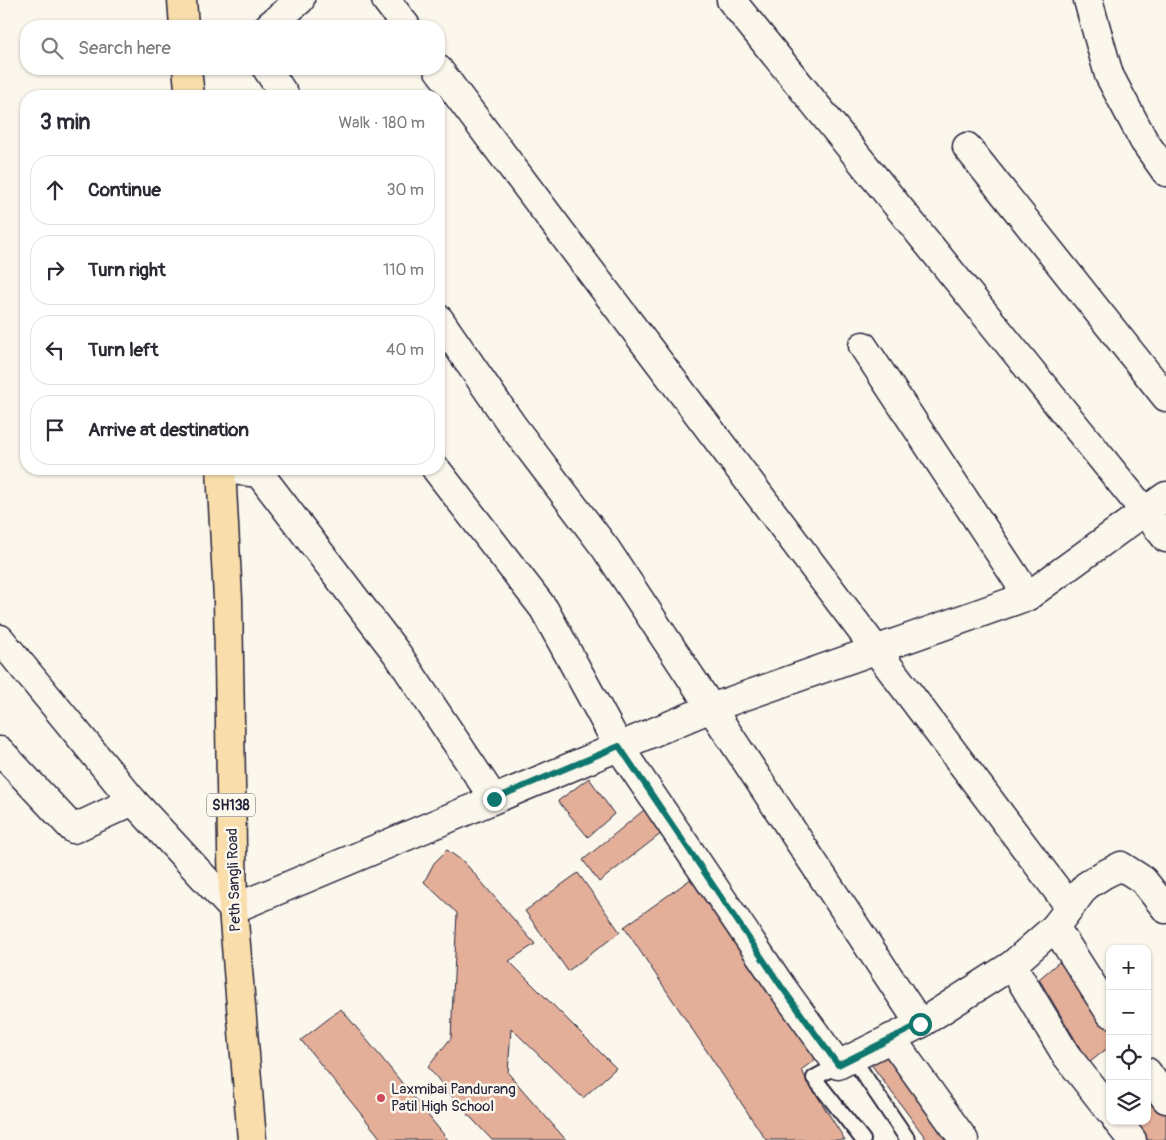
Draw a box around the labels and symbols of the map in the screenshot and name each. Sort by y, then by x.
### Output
route end [483,788,506,811]
road number: SH138 [207,794,255,816]
street label: Peth Sangli Road [223,828,245,932]
route start [909,1013,932,1036]
place label: Laxmibai Pandurang Patil High School [391,1080,516,1116]
marker: Laxmibai Pandurang Patil High School [375,1092,387,1104]

